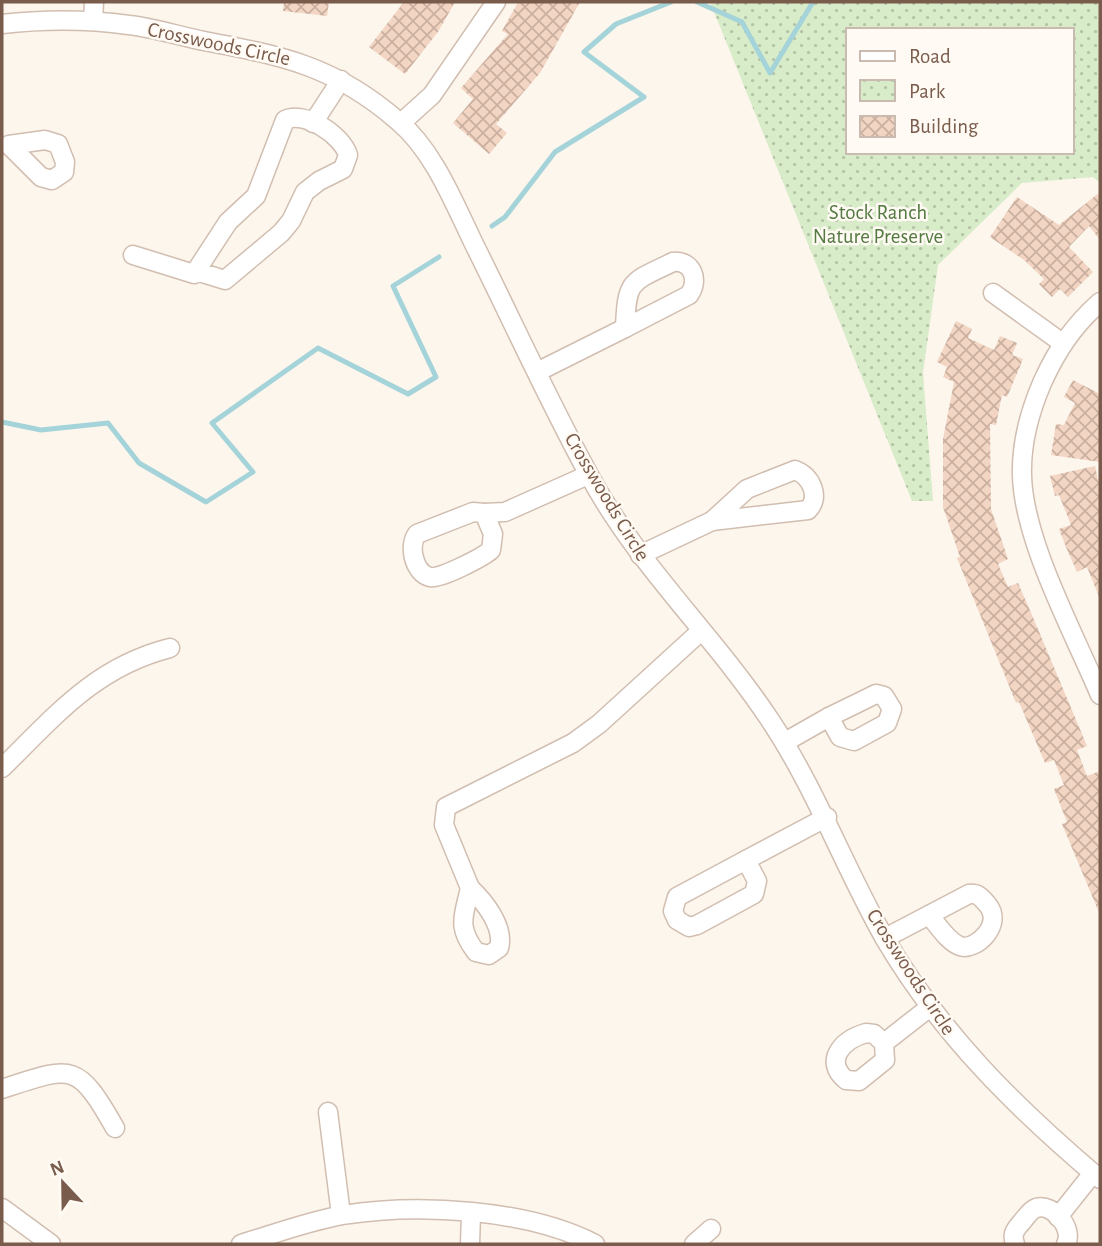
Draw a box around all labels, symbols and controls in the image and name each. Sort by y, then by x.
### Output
street label: Crosswoods Circle [146,19,292,69]
legend [846,28,1074,154]
text: Road [909,46,951,67]
text: Park [909,81,946,102]
text: Building [909,116,979,137]
park label: Stock Ranch Nature Preserve [813,202,943,247]
street label: Crosswoods Circle [561,429,653,565]
street label: Crosswoods Circle [863,905,959,1039]
north arrow [28,1148,98,1218]
text: N [48,1157,67,1180]

